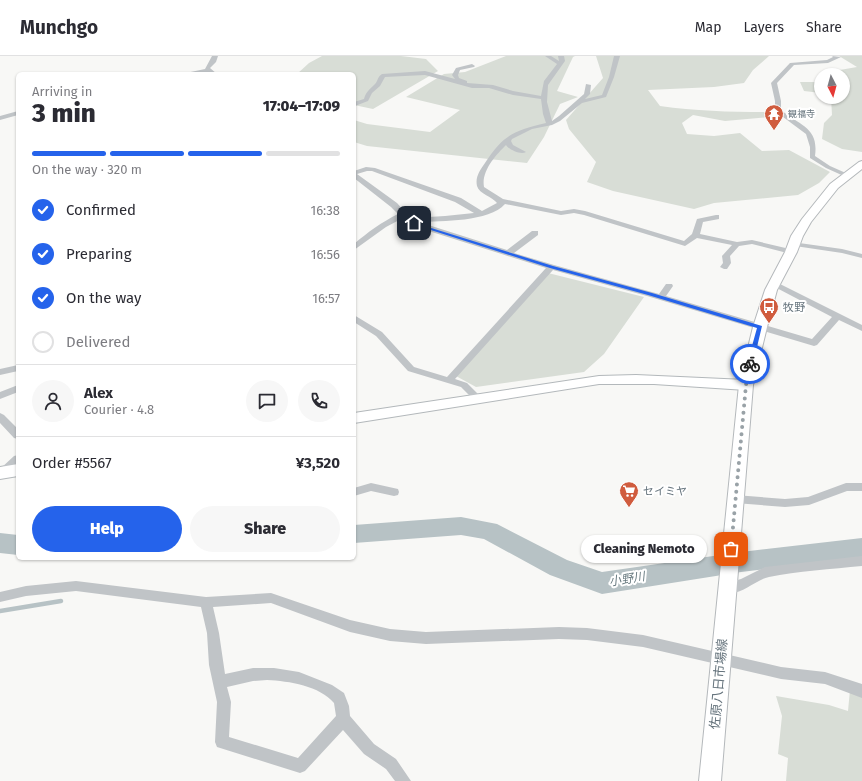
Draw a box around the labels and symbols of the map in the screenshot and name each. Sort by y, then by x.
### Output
north arrow [814,68,850,104]
temple icon: 観福寺 [763,103,785,131]
place label: 観福寺 [788,109,815,119]
pin [397,206,431,240]
bus stop icon: 牧野 [758,296,780,324]
place label: 牧野 [783,301,805,314]
courier [730,344,770,384]
supermarket icon: セイミヤ [618,480,640,508]
place label: セイミヤ [643,485,687,498]
pin [714,532,748,566]
callout: Cleaning Nemoto [581,535,707,563]
water label: 小野川 [608,569,648,589]
street label: 佐原八日市場線 [707,638,730,730]

